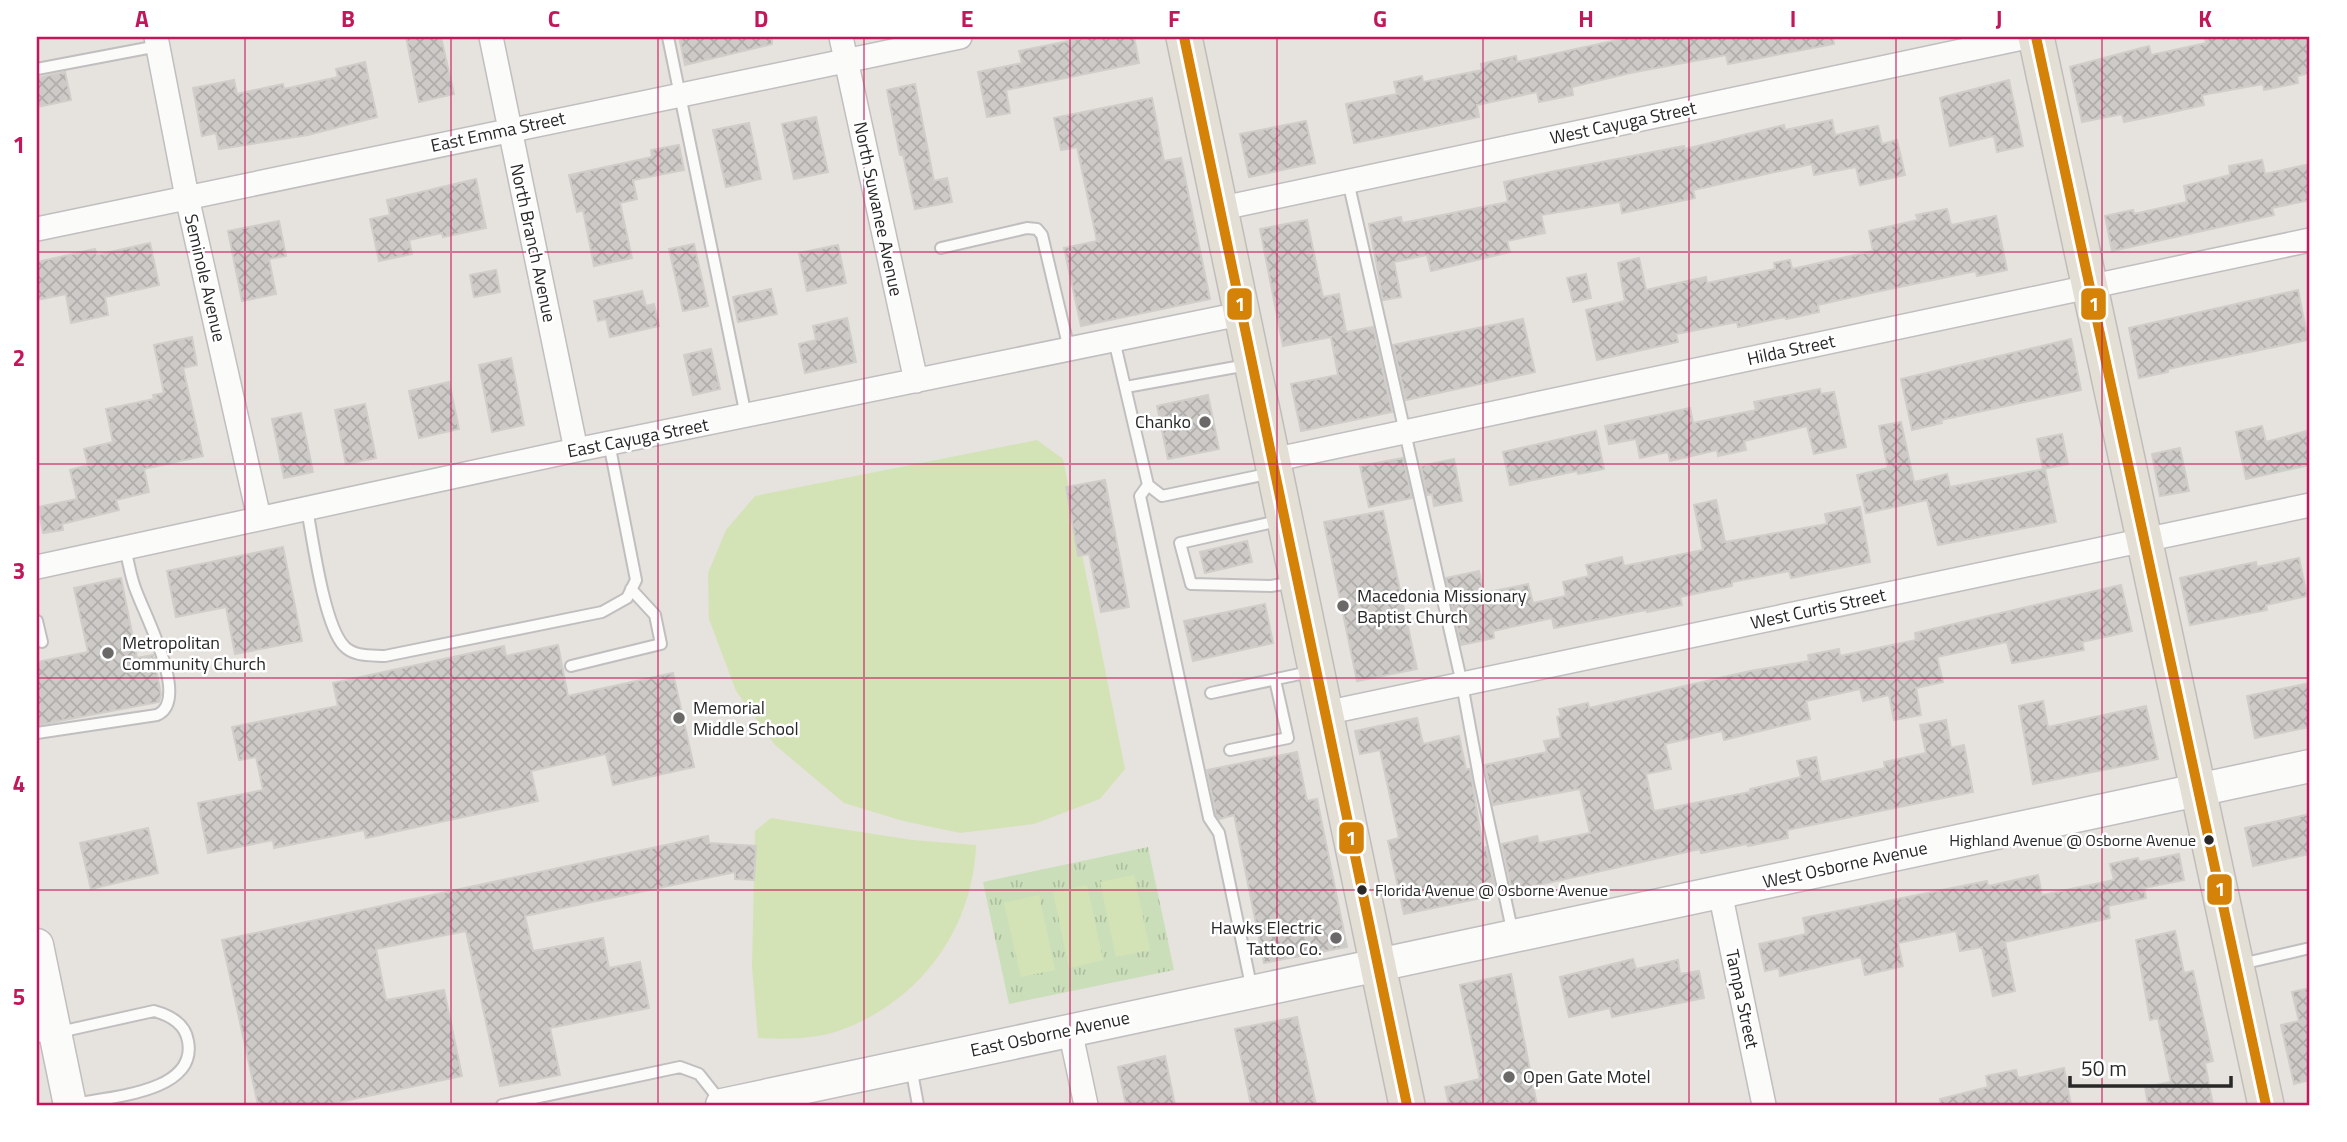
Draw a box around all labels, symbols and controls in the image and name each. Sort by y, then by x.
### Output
text: A [135,1,149,36]
text: B [341,1,355,36]
text: C [548,1,560,36]
text: D [754,1,768,36]
text: E [961,1,973,36]
text: F [1168,1,1180,36]
text: G [1373,1,1387,36]
text: H [1578,1,1594,36]
text: I [1790,1,1796,36]
text: J [1996,1,2002,36]
text: K [2198,1,2212,36]
street label: West Cayuga Street [1547,94,1699,151]
street label: East Emma Street [428,104,568,159]
street label: North Suwanee Avenue [847,119,910,299]
text: 1 [13,127,25,162]
street label: North Branch Avenue [503,161,563,325]
street label: Seminole Avenue [178,211,233,345]
line badge: 1 [1226,287,1253,321]
line badge: 1 [2080,287,2107,321]
text: 1 [1235,289,1245,318]
text: 1 [2089,289,2099,318]
street label: Hilda Street [1744,327,1838,372]
text: 2 [13,340,25,375]
place label: Chanko [1135,408,1191,435]
street label: East Cayuga Street [565,410,711,464]
marker: Chanko [1197,414,1213,430]
text: 3 [13,553,25,588]
street label: West Curtis Street [1748,581,1889,636]
place label: Macedonia Missionary Baptist Church [1357,582,1527,630]
marker: Macedonia Missionary Baptist Church [1335,598,1351,614]
place label: Metropolitan Community Church [122,629,266,677]
marker: Metropolitan Community Church [100,645,116,661]
place label: Memorial Middle School [693,694,799,742]
marker: Memorial Middle School [671,710,687,726]
text: 4 [13,766,25,801]
line badge: 1 [1338,821,1365,855]
text: 1 [1346,823,1356,852]
place label: Highland Avenue @ Osborne Avenue [1949,828,2196,852]
marker: Highland Avenue @ Osborne Avenue [2202,833,2216,847]
street label: West Osborne Avenue [1760,834,1930,895]
line badge: 1 [2206,873,2233,906]
text: 1 [2215,874,2225,903]
place label: Florida Avenue @ Osborne Avenue [1375,878,1608,902]
marker: Florida Avenue @ Osborne Avenue [1355,883,1369,897]
place label: Hawks Electric Tattoo Co. [1211,914,1322,962]
marker: Hawks Electric Tattoo Co. [1328,930,1344,946]
street label: Tampa Street [1719,947,1766,1052]
text: 5 [13,979,25,1014]
street label: East Osborne Avenue [968,1003,1132,1064]
scale bar [2070,1044,2232,1088]
text: 50 m [2081,1052,2127,1084]
place label: Open Gate Motel [1523,1063,1651,1090]
marker: Open Gate Motel [1501,1069,1517,1085]

